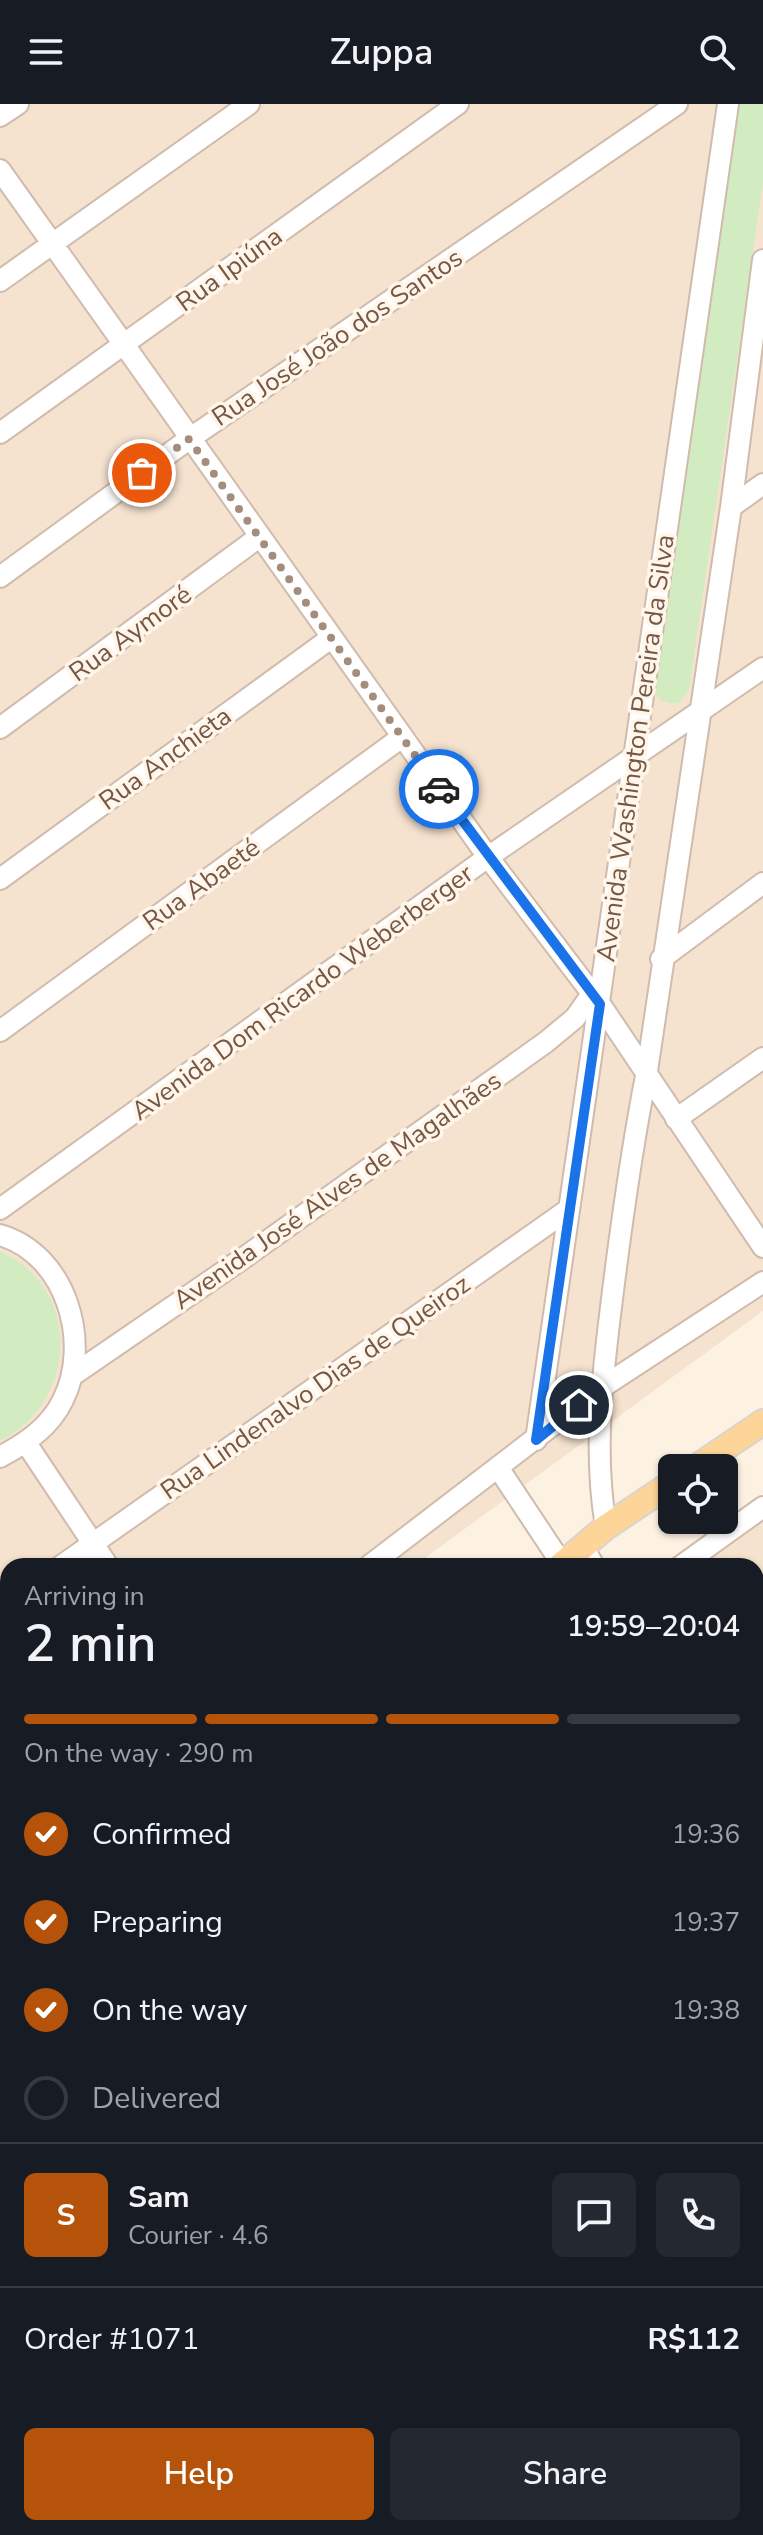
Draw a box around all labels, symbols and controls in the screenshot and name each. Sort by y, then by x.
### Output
text: Zuppa [330,28,433,77]
icon: menu [24,30,68,74]
icon: search [695,30,739,74]
street label: Rua Ipiúna [169,219,290,320]
street label: Rua José João dos Santos [205,240,470,435]
pin [108,439,176,507]
icon: bag [120,451,164,495]
street label: Avenida Washington Pereira da Silva [588,532,683,964]
street label: Rua Aymoré [62,577,199,690]
street label: Rua Anchieta [92,698,239,818]
courier [399,749,479,829]
icon: car [417,767,461,811]
street label: Rua Abaeté [136,830,267,939]
street label: Avenida Dom Ricardo Weberberger [124,856,481,1128]
street label: Avenida José Alves de Magalhães [166,1063,508,1318]
street label: Rua Lindenalvo Dias de Queiroz [154,1267,477,1508]
pin [545,1371,613,1439]
icon: home [557,1383,601,1427]
map controls [658,1454,738,1534]
button: locate [658,1454,738,1534]
text: Arriving in [24,1579,145,1614]
text: 19:59–20:04 [567,1606,740,1647]
text: 2 min [24,1608,157,1679]
text: On the way · 290 m [24,1736,253,1771]
icon: check [24,1812,68,1856]
text: Confirmed [92,1814,232,1855]
text: 19:36 [672,1817,740,1852]
icon: check [24,1900,68,1944]
text: Preparing [92,1902,223,1943]
text: 19:37 [672,1905,740,1940]
icon: check [24,1988,68,2032]
text: On the way [92,1990,247,2031]
text: 19:38 [672,1993,740,2028]
text: Delivered [92,2078,221,2119]
button: chat [552,2173,636,2257]
button: phone [656,2173,740,2257]
text: Sam [128,2177,190,2218]
text: S [57,2195,75,2236]
text: Courier · 4.6 [128,2218,269,2253]
text: Order #1071 [24,2319,199,2360]
text: R$112 [647,2319,740,2360]
button: Help [24,2428,374,2520]
button: Share [390,2428,740,2520]

